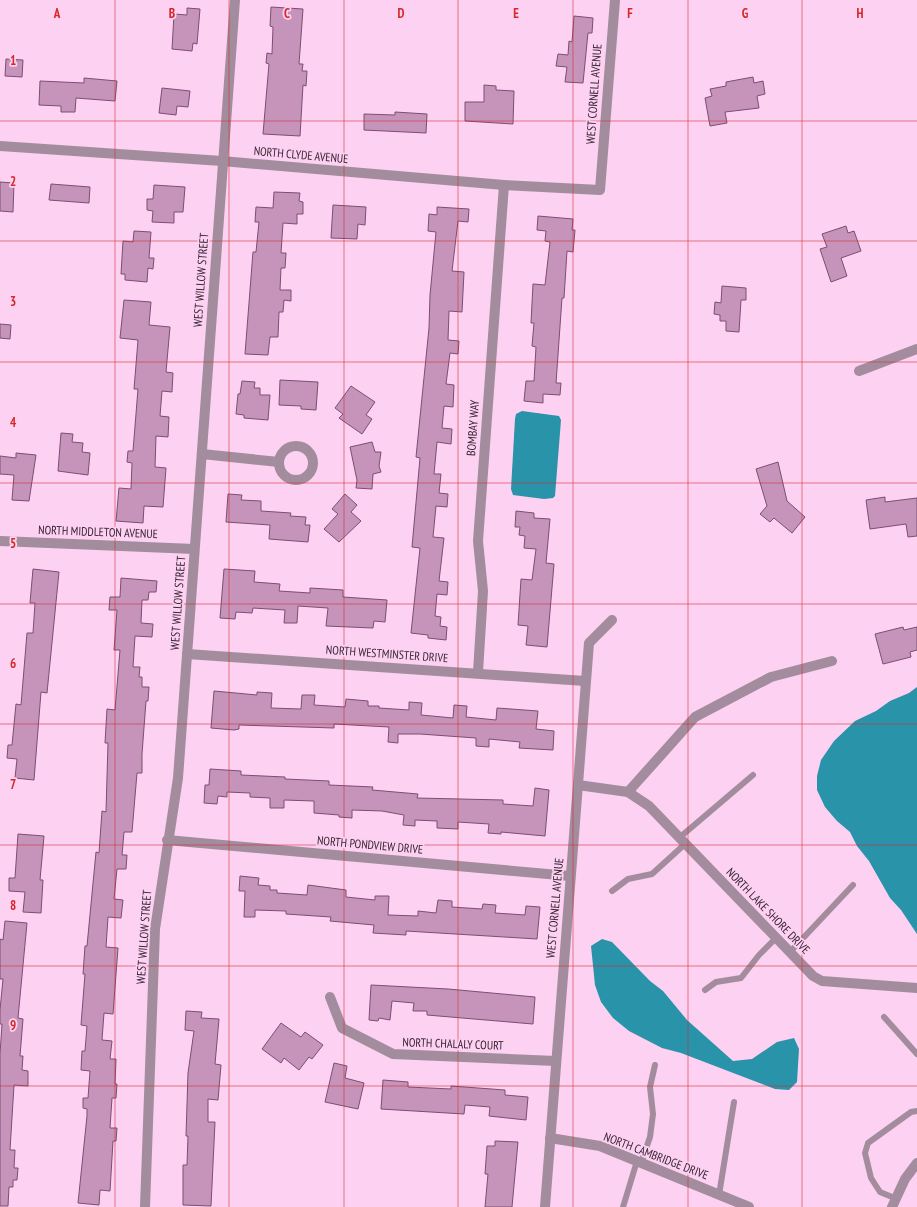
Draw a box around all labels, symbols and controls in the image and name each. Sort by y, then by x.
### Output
text: A [53,5,61,22]
text: B [169,5,175,22]
text: C [284,5,290,22]
text: D [398,5,405,22]
text: E [513,5,519,22]
text: F [627,5,633,22]
text: G [742,5,749,22]
text: H [857,5,864,22]
street label: WEST CORNELL AVENUE [583,43,604,145]
text: 1 [10,52,16,69]
street label: NORTH CLYDE AVENUE [253,143,349,166]
text: 2 [10,173,16,190]
street label: WEST WILLOW STREET [190,232,211,328]
text: 3 [10,293,16,310]
street label: BOMBAY WAY [463,399,482,457]
text: 4 [10,414,17,431]
street label: NORTH MIDDLETON AVENUE [38,522,158,541]
text: 5 [10,535,16,552]
street label: WEST WILLOW STREET [167,555,188,651]
street label: NORTH WESTMINSTER DRIVE [325,642,449,665]
text: 6 [10,655,16,672]
text: 7 [10,776,16,793]
street label: NORTH PONDVIEW DRIVE [316,832,424,857]
street label: WEST CORNELL AVENUE [543,857,566,959]
street label: NORTH LAKE SHORE DRIVE [723,864,813,957]
street label: WEST WILLOW STREET [133,889,154,985]
text: 8 [10,897,16,914]
text: 9 [10,1017,16,1034]
street label: NORTH CHALALY COURT [402,1034,504,1053]
street label: NORTH CAMBRIDGE DRIVE [602,1129,711,1182]

